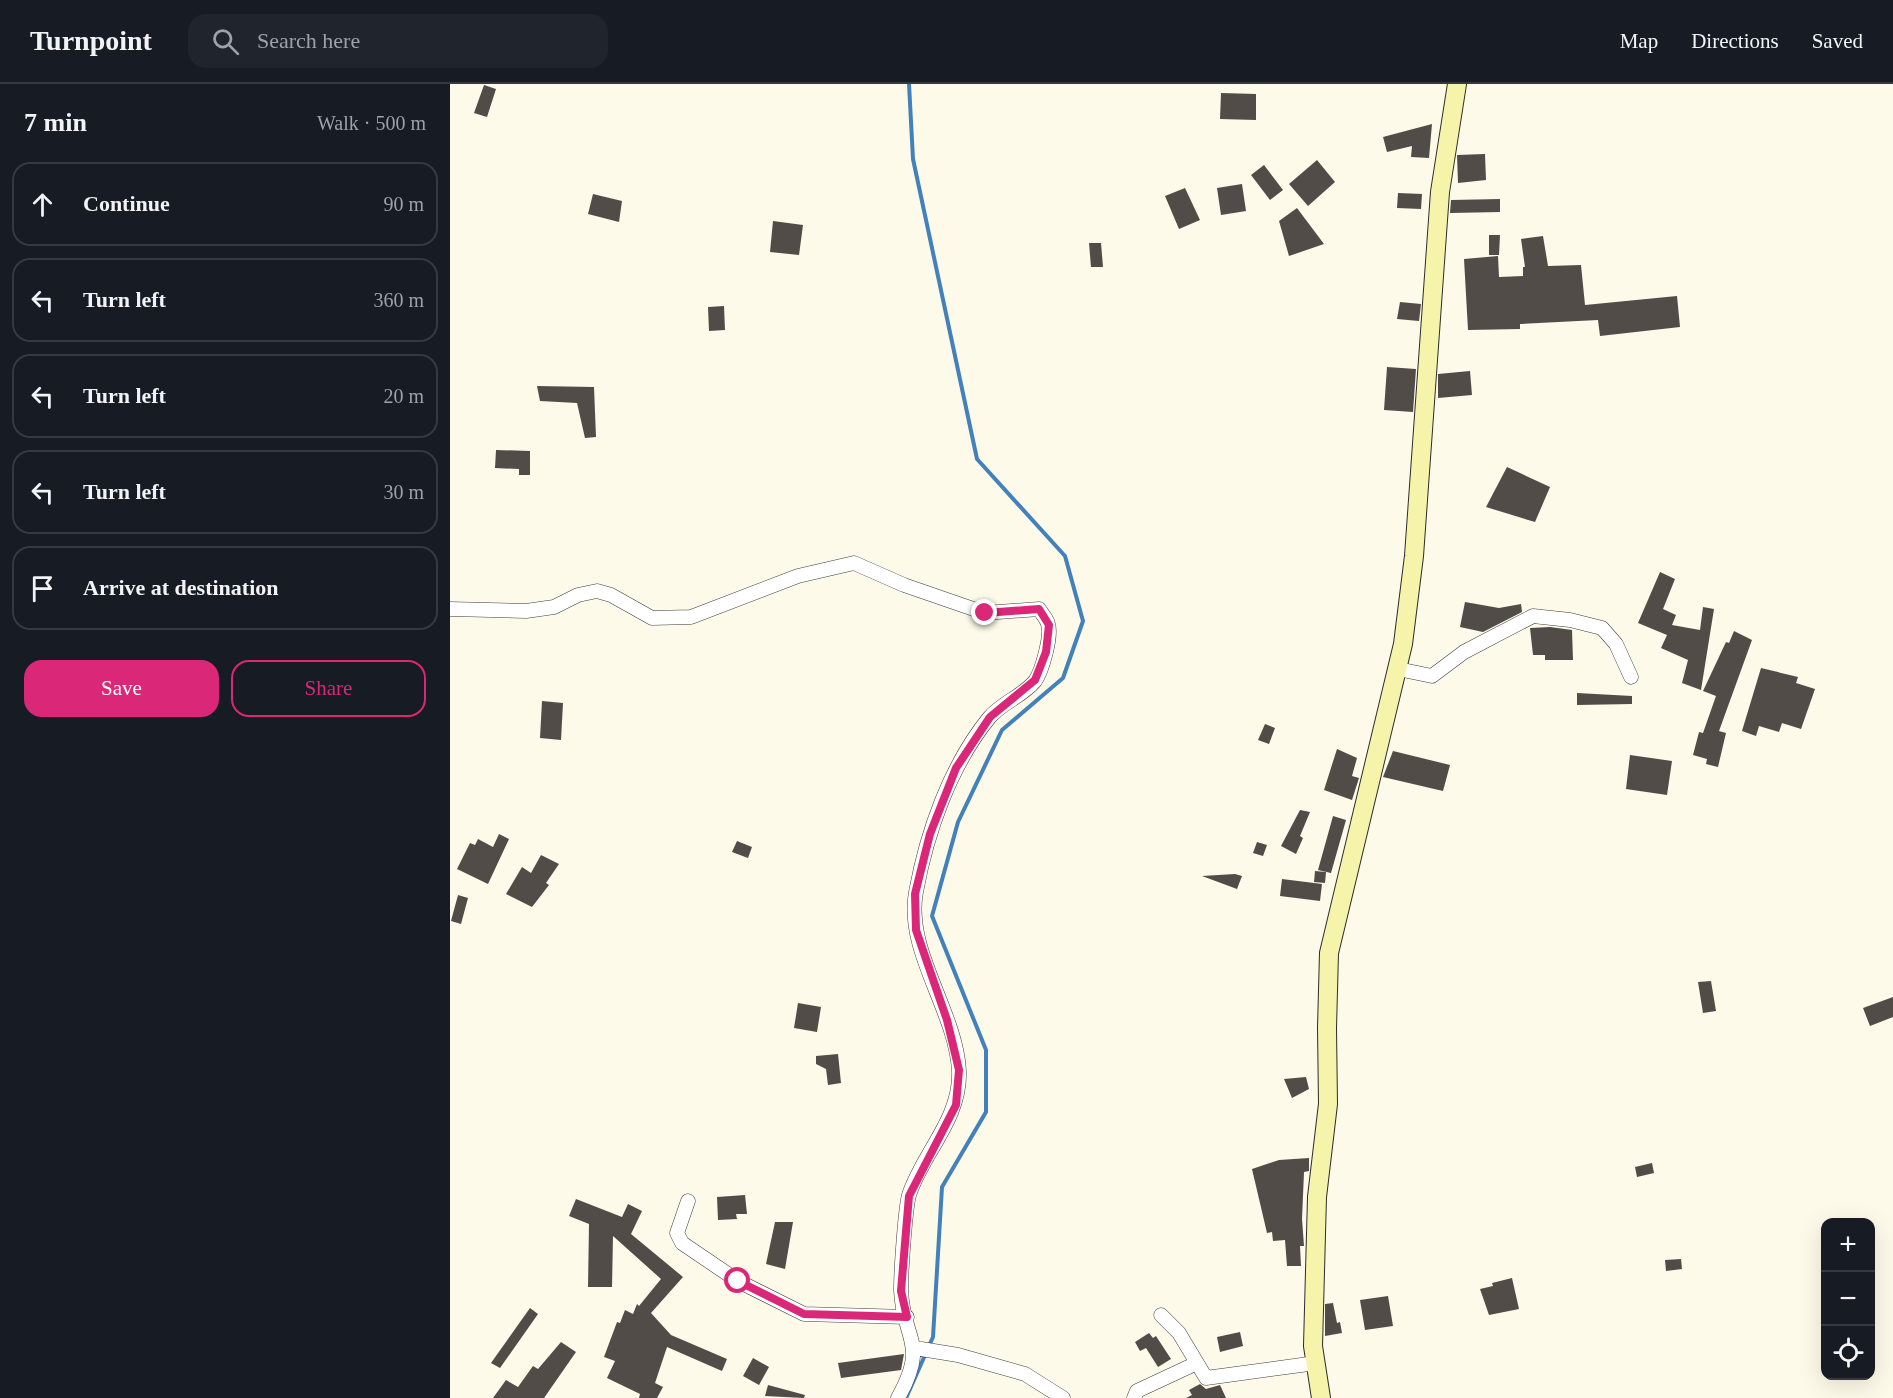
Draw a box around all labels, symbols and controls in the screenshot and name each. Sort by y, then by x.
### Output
search box [188,14,608,68]
text: Turnpoint [30,25,152,56]
icon: search [209,25,242,58]
text: Search here [257,28,360,53]
text: Map [1620,29,1658,53]
text: Directions [1691,29,1779,53]
text: Saved [1812,29,1863,53]
text: 7 min [24,108,87,137]
text: Walk · 500 m [317,112,426,134]
icon: ahead [26,188,59,221]
text: Continue [83,191,170,216]
text: 90 m [383,193,424,215]
icon: left [26,284,59,317]
text: Turn left [83,287,166,312]
text: 360 m [373,289,424,311]
icon: left [26,380,59,413]
text: Turn left [83,383,166,408]
text: 20 m [383,385,424,407]
icon: left [26,476,59,509]
text: Turn left [83,479,166,504]
text: 30 m [383,481,424,503]
icon: arrive [26,572,59,605]
text: Arrive at destination [83,575,279,600]
route end [971,599,997,625]
button: Save [24,660,219,717]
button: Share [231,660,426,717]
map controls [1821,1218,1875,1380]
button: + [1821,1218,1875,1272]
route start [724,1267,750,1293]
button: − [1821,1272,1875,1326]
button: locate [1821,1326,1875,1380]

